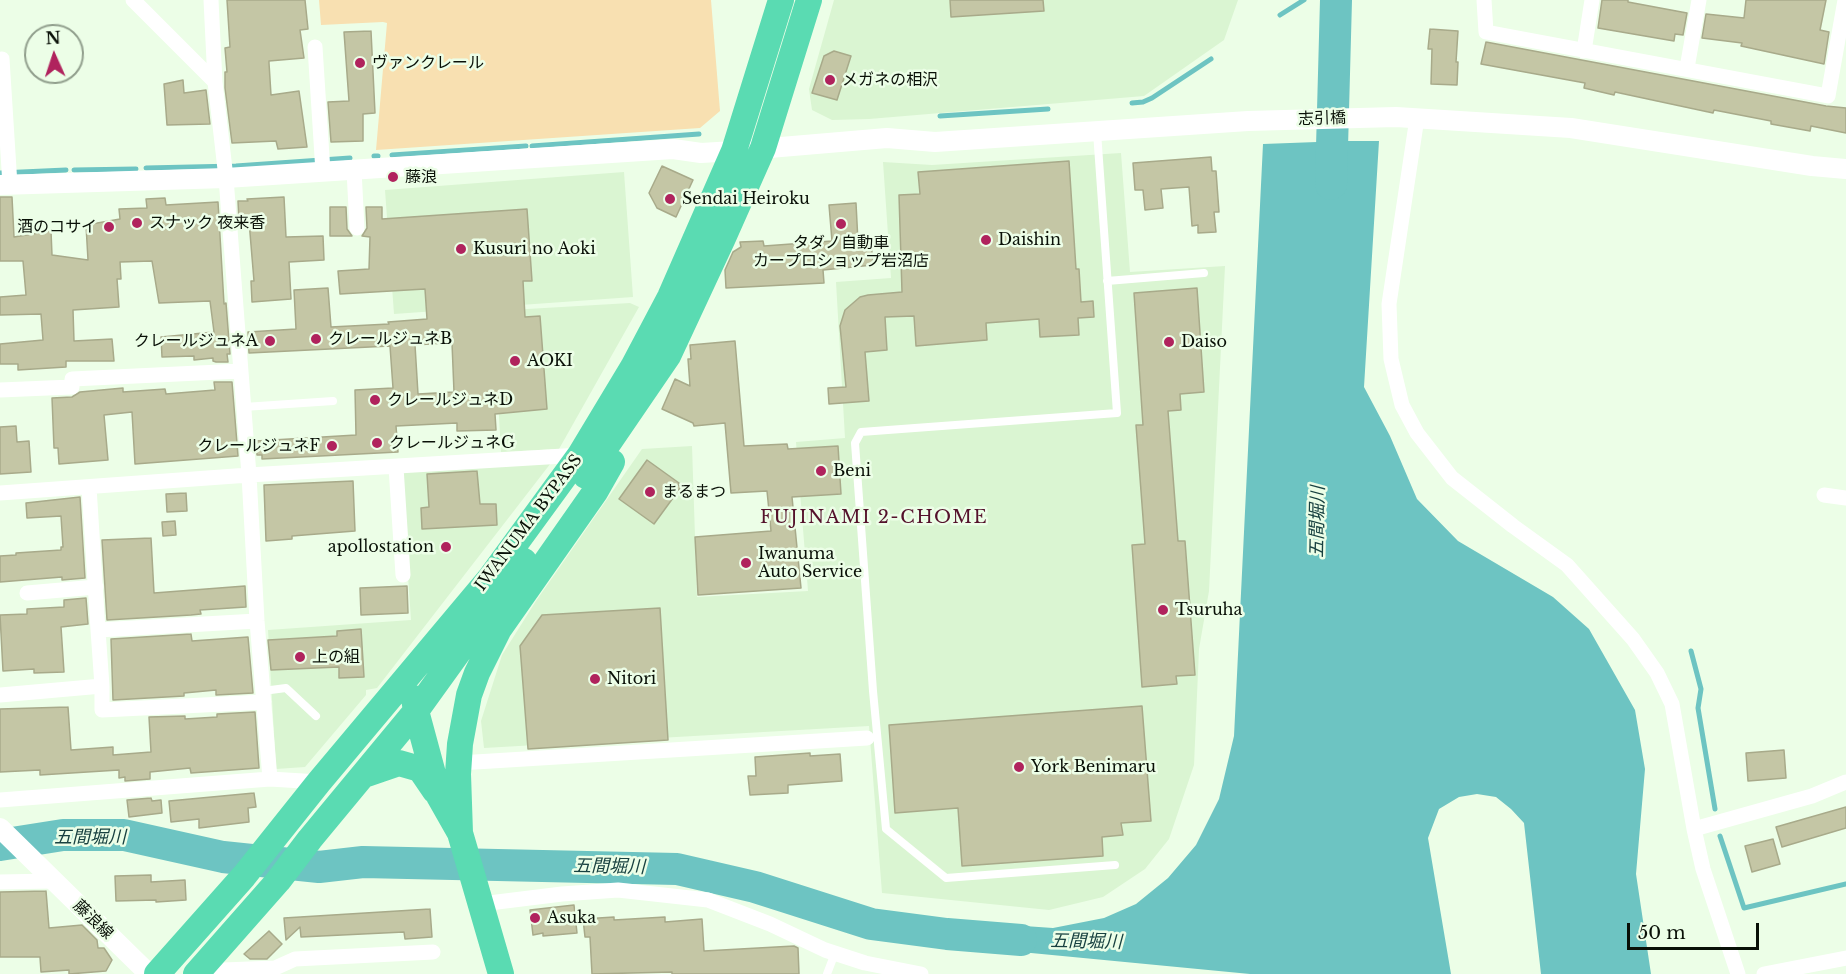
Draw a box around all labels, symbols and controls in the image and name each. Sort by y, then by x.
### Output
north arrow [24,24,84,84]
text: N [45,28,61,48]
place label: ヴァンクレール [372,53,484,73]
marker: ヴァンクレール [353,56,367,70]
place label: メガネの相沢 [842,70,938,90]
marker: メガネの相沢 [823,73,837,87]
street label: 志引橋 [1298,109,1346,129]
place label: 藤浪 [405,167,437,187]
marker: 藤浪 [386,170,400,184]
place label: Sendai Heiroku [682,189,810,209]
marker: Sendai Heiroku [663,192,677,206]
place label: スナック 夜来香 [149,213,266,233]
marker: スナック 夜来香 [130,216,144,230]
place label: 酒のコサイ [17,217,97,237]
marker: タダノ自動車 カープロショップ岩沼店 [834,217,848,231]
marker: 酒のコサイ [102,220,116,234]
place label: Daishin [998,230,1061,250]
place label: タダノ自動車 カープロショップ岩沼店 [753,233,929,271]
marker: Daishin [979,233,993,247]
place label: Kusuri no Aoki [473,239,596,259]
marker: Kusuri no Aoki [454,242,468,256]
place label: クレールジュネB [328,329,452,349]
place label: クレールジュネA [134,331,258,351]
marker: クレールジュネB [309,332,323,346]
place label: Daiso [1181,332,1227,352]
marker: クレールジュネA [263,334,277,348]
marker: Daiso [1162,335,1176,349]
place label: AOKI [527,351,573,371]
marker: AOKI [508,354,522,368]
place label: クレールジュネD [387,390,513,410]
marker: クレールジュネD [368,393,382,407]
place label: クレールジュネG [389,433,515,453]
place label: クレールジュネF [197,436,320,456]
marker: クレールジュネG [370,436,384,450]
marker: クレールジュネF [325,439,339,453]
street label: IWANUMA BYPASS [471,451,587,595]
place label: Beni [833,461,871,481]
marker: Beni [814,464,828,478]
place label: まるまつ [662,482,726,502]
marker: まるまつ [643,485,657,499]
water label: 五間堀川 [1307,486,1329,558]
district label: FUJINAMI 2-CHOME [760,507,988,529]
place label: apollostation [328,537,434,557]
marker: apollostation [439,540,453,554]
place label: Iwanuma Auto Service [758,544,862,582]
marker: Iwanuma Auto Service [739,556,753,570]
place label: Tsuruha [1175,600,1242,620]
marker: Tsuruha [1156,603,1170,617]
place label: 上の組 [312,647,360,667]
marker: 上の組 [293,650,307,664]
place label: Nitori [607,669,656,689]
marker: Nitori [588,672,602,686]
place label: York Benimaru [1031,757,1156,777]
marker: York Benimaru [1012,760,1026,774]
water label: 五間堀川 [54,827,126,849]
water label: 五間堀川 [573,856,645,878]
street label: 藤浪線 [69,896,117,944]
place label: Asuka [547,908,596,928]
marker: Asuka [528,911,542,925]
scale bar [1630,911,1762,949]
text: 50 m [1638,922,1686,944]
water label: 五間堀川 [1050,931,1122,953]

